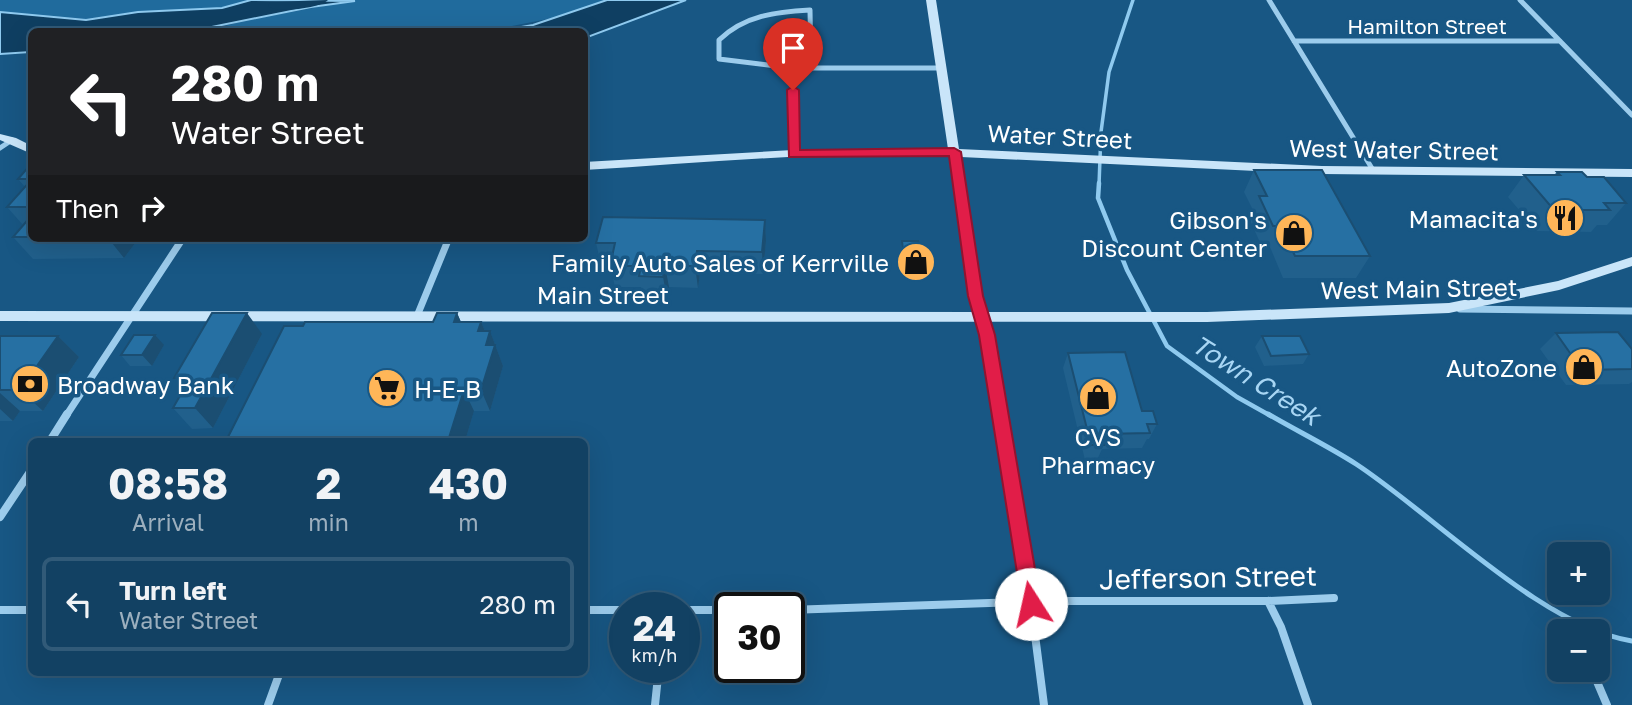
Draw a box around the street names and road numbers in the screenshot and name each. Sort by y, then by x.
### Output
street label: Hamilton Street [1347,13,1507,39]
street label: Water Street [987,118,1133,154]
street label: West Water Street [1289,133,1499,165]
street label: West Main Street [1320,272,1518,304]
street label: Main Street [537,280,669,309]
street label: Jefferson Street [1099,559,1317,595]

